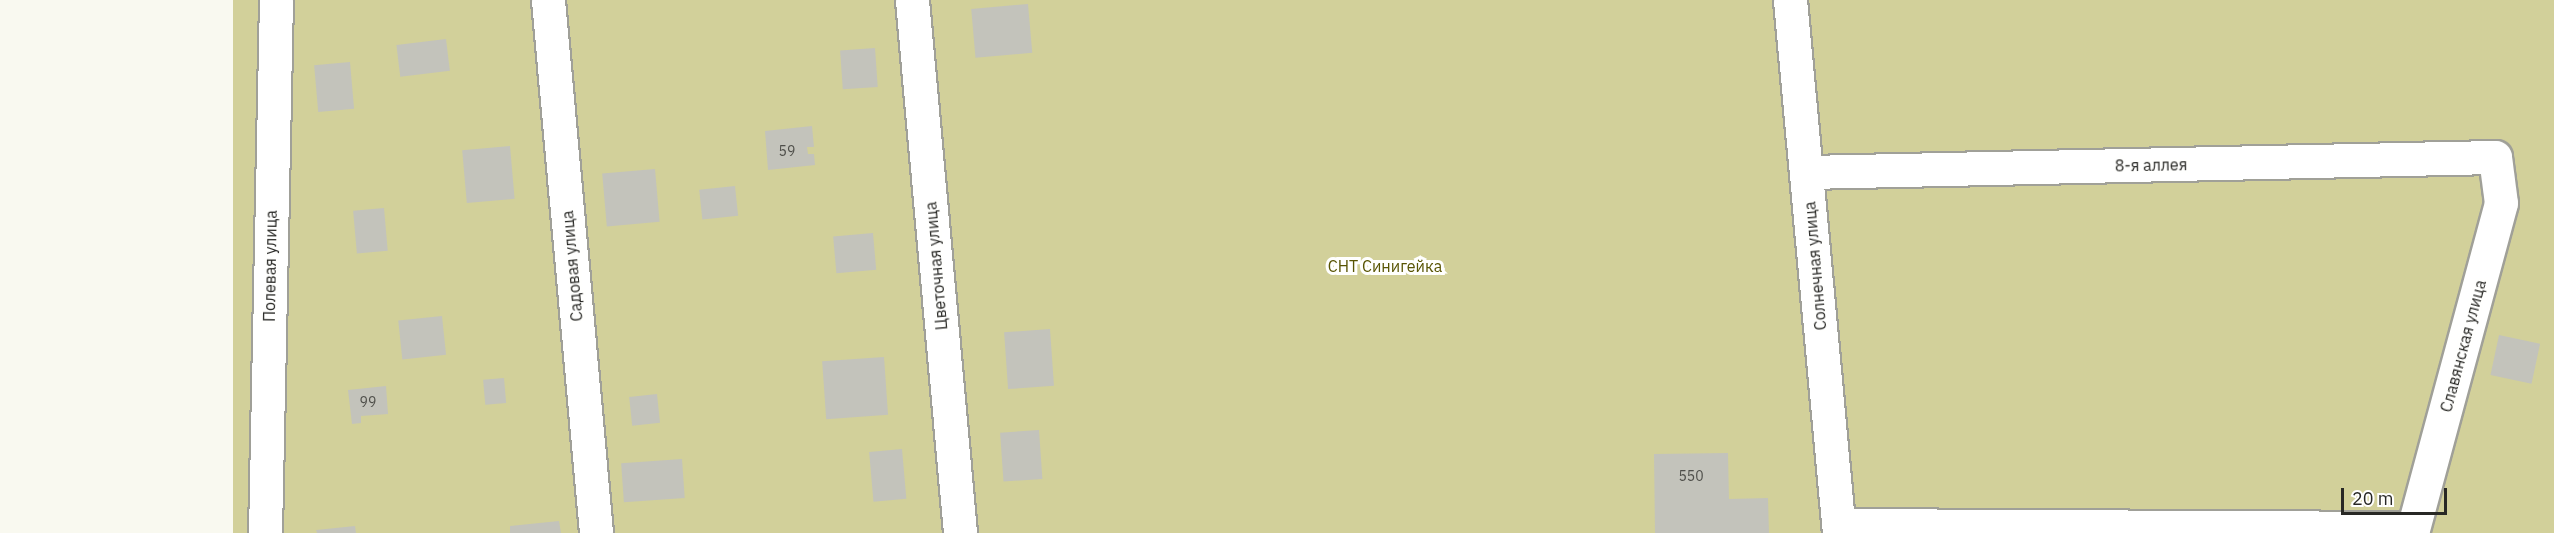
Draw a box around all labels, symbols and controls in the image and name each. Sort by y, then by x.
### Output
house number: 59 [779,143,795,159]
street label: 8-я аллея [2115,155,2187,175]
street label: Цветочная улица [921,201,951,331]
street label: Солнечная улица [1800,201,1830,331]
street label: Полевая улица [259,210,281,322]
street label: Садовая улица [558,210,586,322]
park label: СНТ Синигейка [1328,256,1442,276]
street label: Славянская улица [2436,278,2490,414]
house number: 99 [360,394,376,410]
house number: 550 [1678,468,1704,484]
scale bar [2344,476,2450,514]
text: 20 m [2352,487,2394,510]

